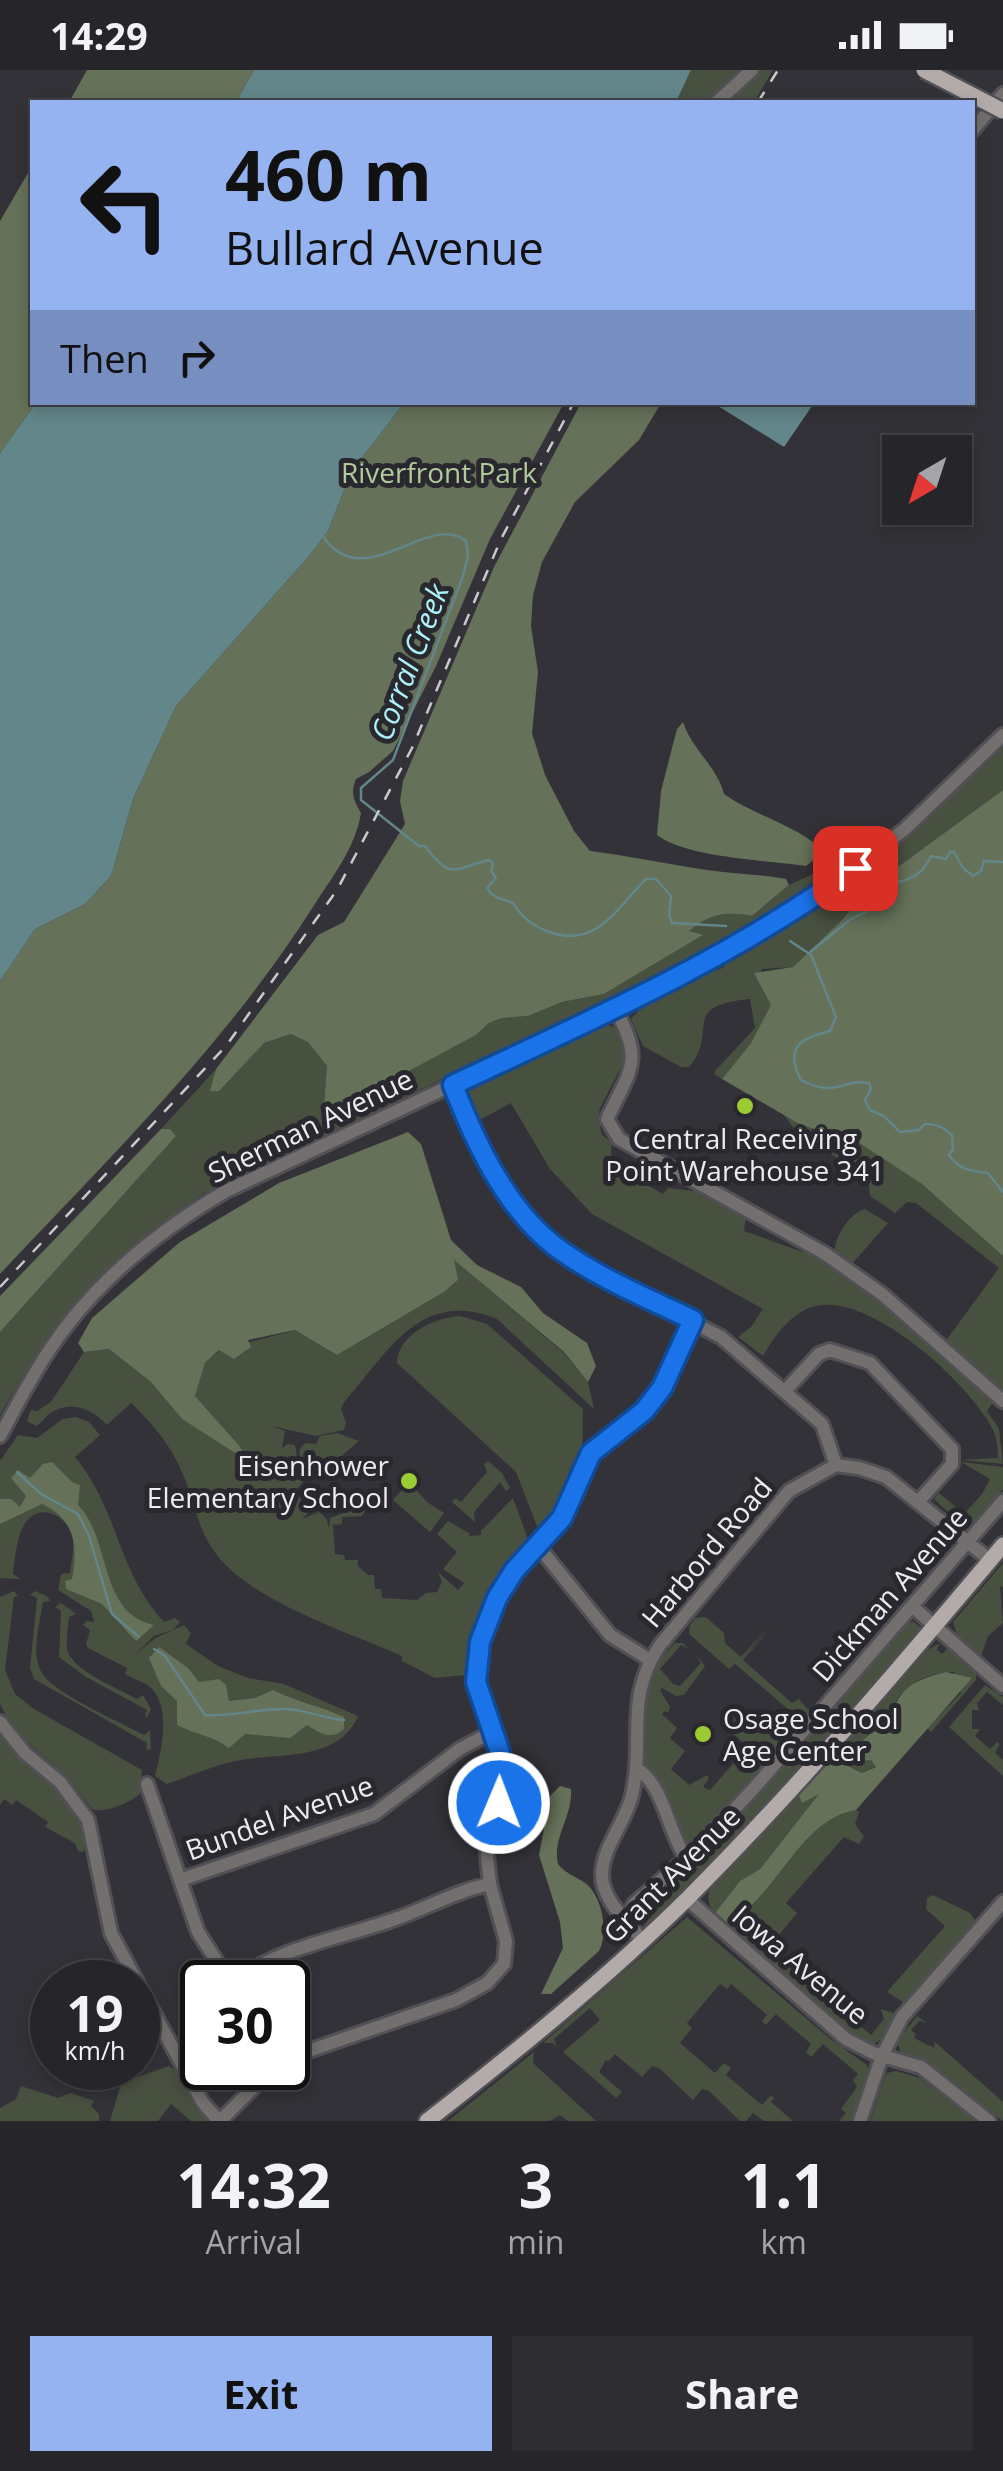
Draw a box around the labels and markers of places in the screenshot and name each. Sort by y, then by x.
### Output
pin [813,826,898,911]
marker: Central Receiving Point Warehouse 341 [734,1095,756,1117]
place label: Central Receiving Point Warehouse 341 [605,1119,885,1189]
place label: Eisenhower Elementary School [147,1446,390,1516]
marker: Eisenhower Elementary School [398,1470,420,1492]
place label: Osage School Age Center [723,1699,899,1769]
marker: Osage School Age Center [692,1723,714,1745]

